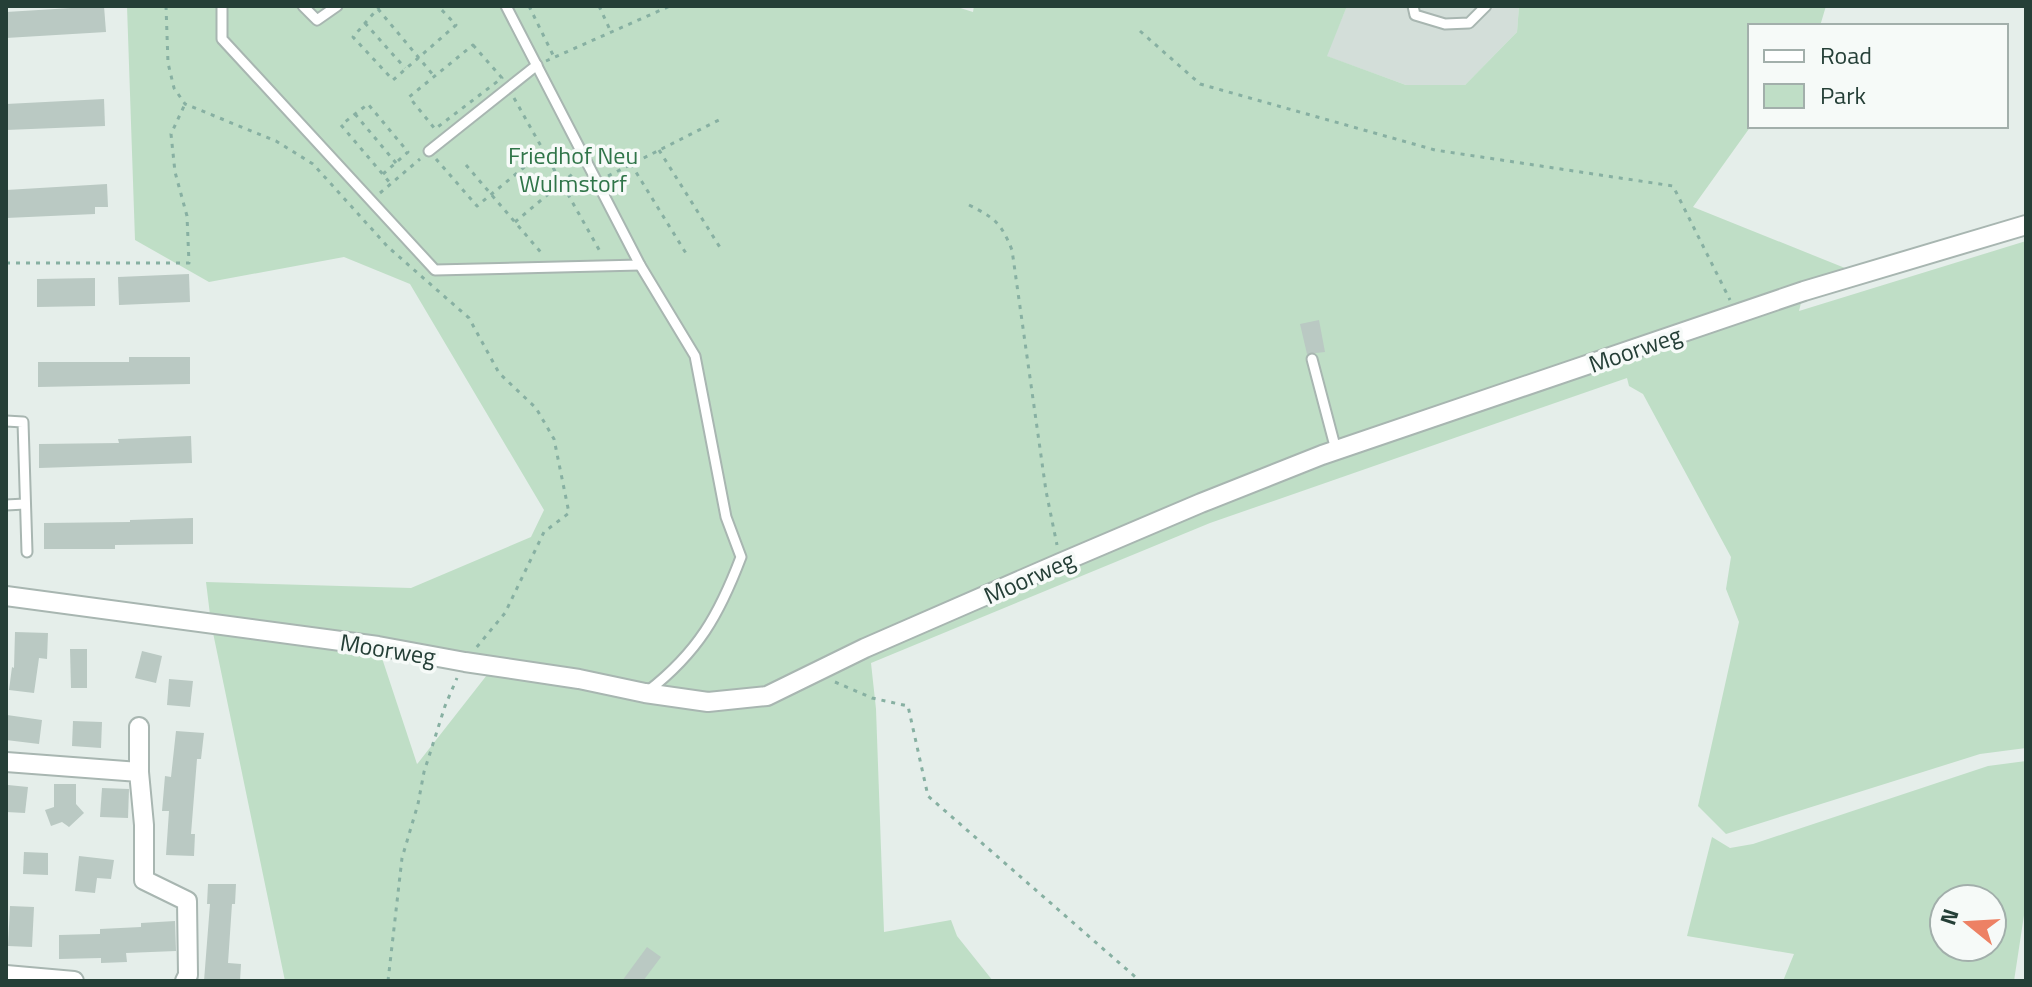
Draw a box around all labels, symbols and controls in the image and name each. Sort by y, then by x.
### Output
legend [1748,24,2008,128]
text: Road [1820,37,1872,73]
text: Park [1820,77,1866,113]
park label: Friedhof Neu Wulmstorf [508,137,638,201]
street label: Moorweg [1584,316,1686,382]
street label: Moorweg [978,541,1080,613]
street label: Moorweg [338,624,438,674]
north arrow [1928,883,2008,963]
text: N [1930,904,1968,929]

